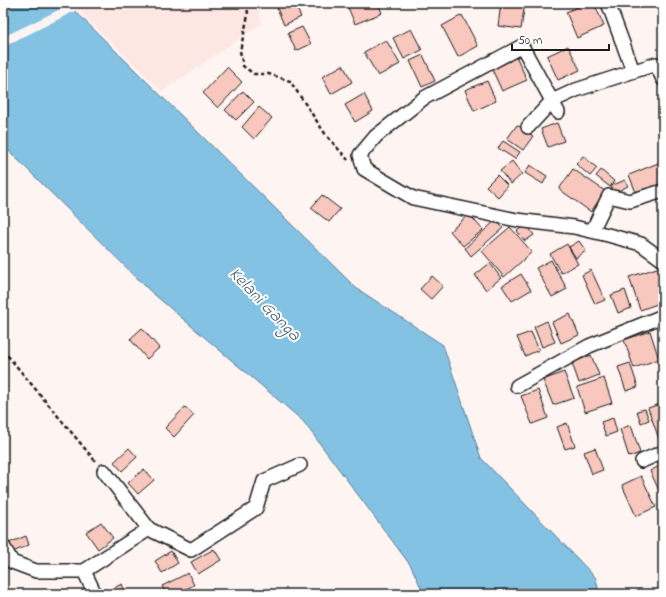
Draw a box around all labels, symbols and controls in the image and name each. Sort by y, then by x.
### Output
scale bar [512,26,609,52]
text: 50 m [518,32,542,50]
water label: Kelani Ganga [222,262,306,348]

